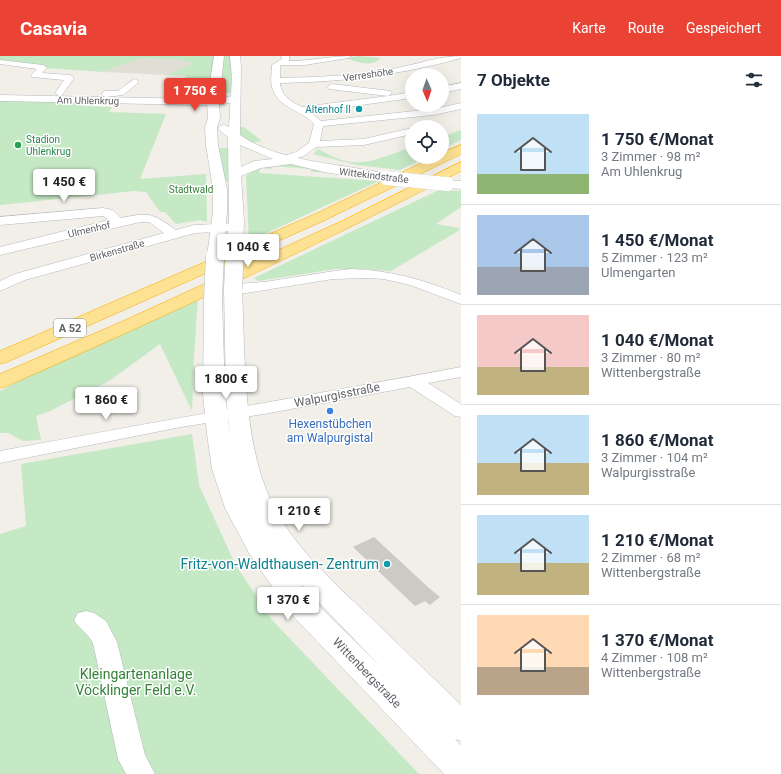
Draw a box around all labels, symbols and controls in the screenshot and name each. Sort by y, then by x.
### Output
text: Casavia [20,17,87,40]
text: Karte [572,20,606,36]
text: Route [628,20,664,36]
text: Gespeichert [686,20,761,36]
street label: Verreshöhe [342,66,394,83]
north arrow [405,68,449,112]
map controls [405,68,449,164]
icon: filters [743,69,765,91]
text: 7 Objekte [477,70,550,90]
pin: 1 750 € [158,78,232,112]
text: 1 750 € [173,83,217,98]
street label: Am Uhlenkrug [57,94,119,107]
place label: Altenhof II [305,104,351,115]
marker: Altenhof II [354,104,364,114]
button: locate [405,120,449,164]
text: 1 750 €/Monat [601,129,713,149]
icon: home [509,130,557,178]
place label: Stadion Uhlenkrug [26,134,71,157]
marker: Stadion Uhlenkrug [13,140,23,150]
text: 3 Zimmer · 98 m² [601,149,700,164]
text: Am Uhlenkrug [601,164,682,179]
street label: Wittekindstraße [338,166,409,185]
pin: 1 450 € [27,169,101,203]
text: 1 450 € [42,174,86,189]
park label: Stadtwald [169,184,213,195]
street label: Ulmenhof [67,219,112,240]
text: 1 450 €/Monat [601,230,713,250]
icon: home [509,231,557,279]
pin: 1 040 € [211,234,285,268]
street label: Birkenstraße [89,237,146,264]
text: 1 040 € [226,239,270,254]
text: 5 Zimmer · 123 m² [601,250,708,265]
text: Ulmengarten [601,265,675,280]
road number: A 52 [54,319,86,337]
text: 1 040 €/Monat [601,330,713,350]
icon: home [509,331,557,379]
text: 3 Zimmer · 80 m² [601,350,700,365]
text: Wittenbergstraße [601,365,701,380]
pin: 1 800 € [189,366,263,400]
text: 1 800 € [204,371,248,386]
street label: Walpurgisstraße [293,380,381,410]
pin: 1 860 € [69,387,143,421]
text: 1 860 € [84,392,128,407]
marker: Hexenstübchen am Walpurgistal [325,406,335,416]
place label: Hexenstübchen am Walpurgistal [287,417,373,445]
text: 1 860 €/Monat [601,430,713,450]
icon: home [509,431,557,479]
text: 3 Zimmer · 104 m² [601,450,708,465]
text: Walpurgisstraße [601,465,695,480]
pin: 1 210 € [262,498,336,532]
text: 1 210 € [277,503,321,518]
text: 1 210 €/Monat [601,530,713,550]
icon: home [509,531,557,579]
text: 2 Zimmer · 68 m² [601,550,700,565]
place label: Fritz-von-Waldthausen- Zentrum [180,556,379,572]
marker: Fritz-von-Waldthausen- Zentrum [382,559,392,569]
text: Wittenbergstraße [601,565,701,580]
pin: 1 370 € [251,587,325,621]
text: 1 370 € [266,592,310,607]
text: 1 370 €/Monat [601,630,713,650]
icon: home [509,631,557,679]
street label: Wittenbergstraße [330,635,404,711]
text: 4 Zimmer · 108 m² [601,650,708,665]
text: Wittenbergstraße [601,665,701,680]
park label: Kleingartenanlage Vöcklinger Feld e.V. [75,666,197,698]

